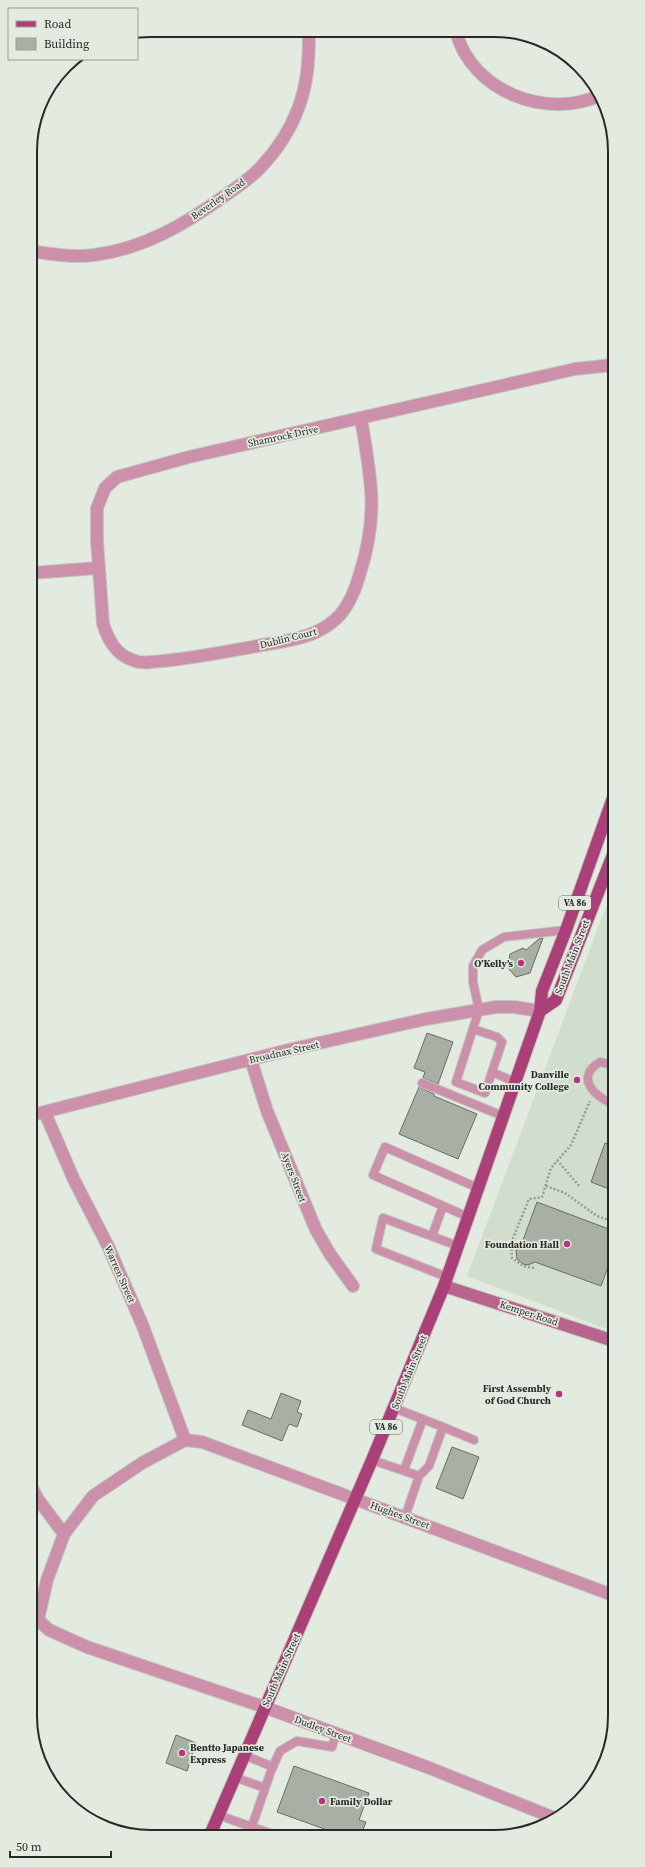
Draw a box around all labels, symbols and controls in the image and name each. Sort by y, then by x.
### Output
legend [8,8,138,60]
text: Road [44,16,71,32]
text: Building [44,36,89,52]
street label: Beverley Road [188,175,248,223]
street label: Shamrock Drive [247,422,319,450]
street label: Dublin Court [258,624,319,651]
road number: VA 86 [559,896,591,910]
street label: South Main Street [552,917,593,996]
place label: O’Kelly’s [474,957,513,970]
marker: O’Kelly’s [516,958,526,968]
street label: Broadnax Street [248,1037,321,1066]
place label: Danville Community College [479,1068,569,1093]
marker: Danville Community College [572,1075,582,1085]
street label: Ayers Street [278,1150,310,1205]
place label: Foundation Hall [485,1238,559,1251]
marker: Foundation Hall [562,1239,572,1249]
street label: Warren Street [102,1243,139,1305]
street label: Kemper Road [498,1297,560,1329]
street label: South Main Street [388,1332,430,1411]
place label: First Assembly of God Church [483,1382,552,1407]
marker: First Assembly of God Church [554,1389,564,1399]
road number: VA 86 [370,1420,402,1434]
street label: Hughes Street [369,1498,432,1532]
street label: South Main Street [259,1631,303,1709]
street label: Dudley Street [293,1713,354,1746]
place label: Bentto Japanese Express [190,1741,264,1766]
marker: Bentto Japanese Express [177,1748,187,1758]
place label: Family Dollar [330,1795,393,1808]
marker: Family Dollar [317,1796,327,1806]
scale bar [10,1833,111,1859]
text: 50 m [16,1839,42,1855]

